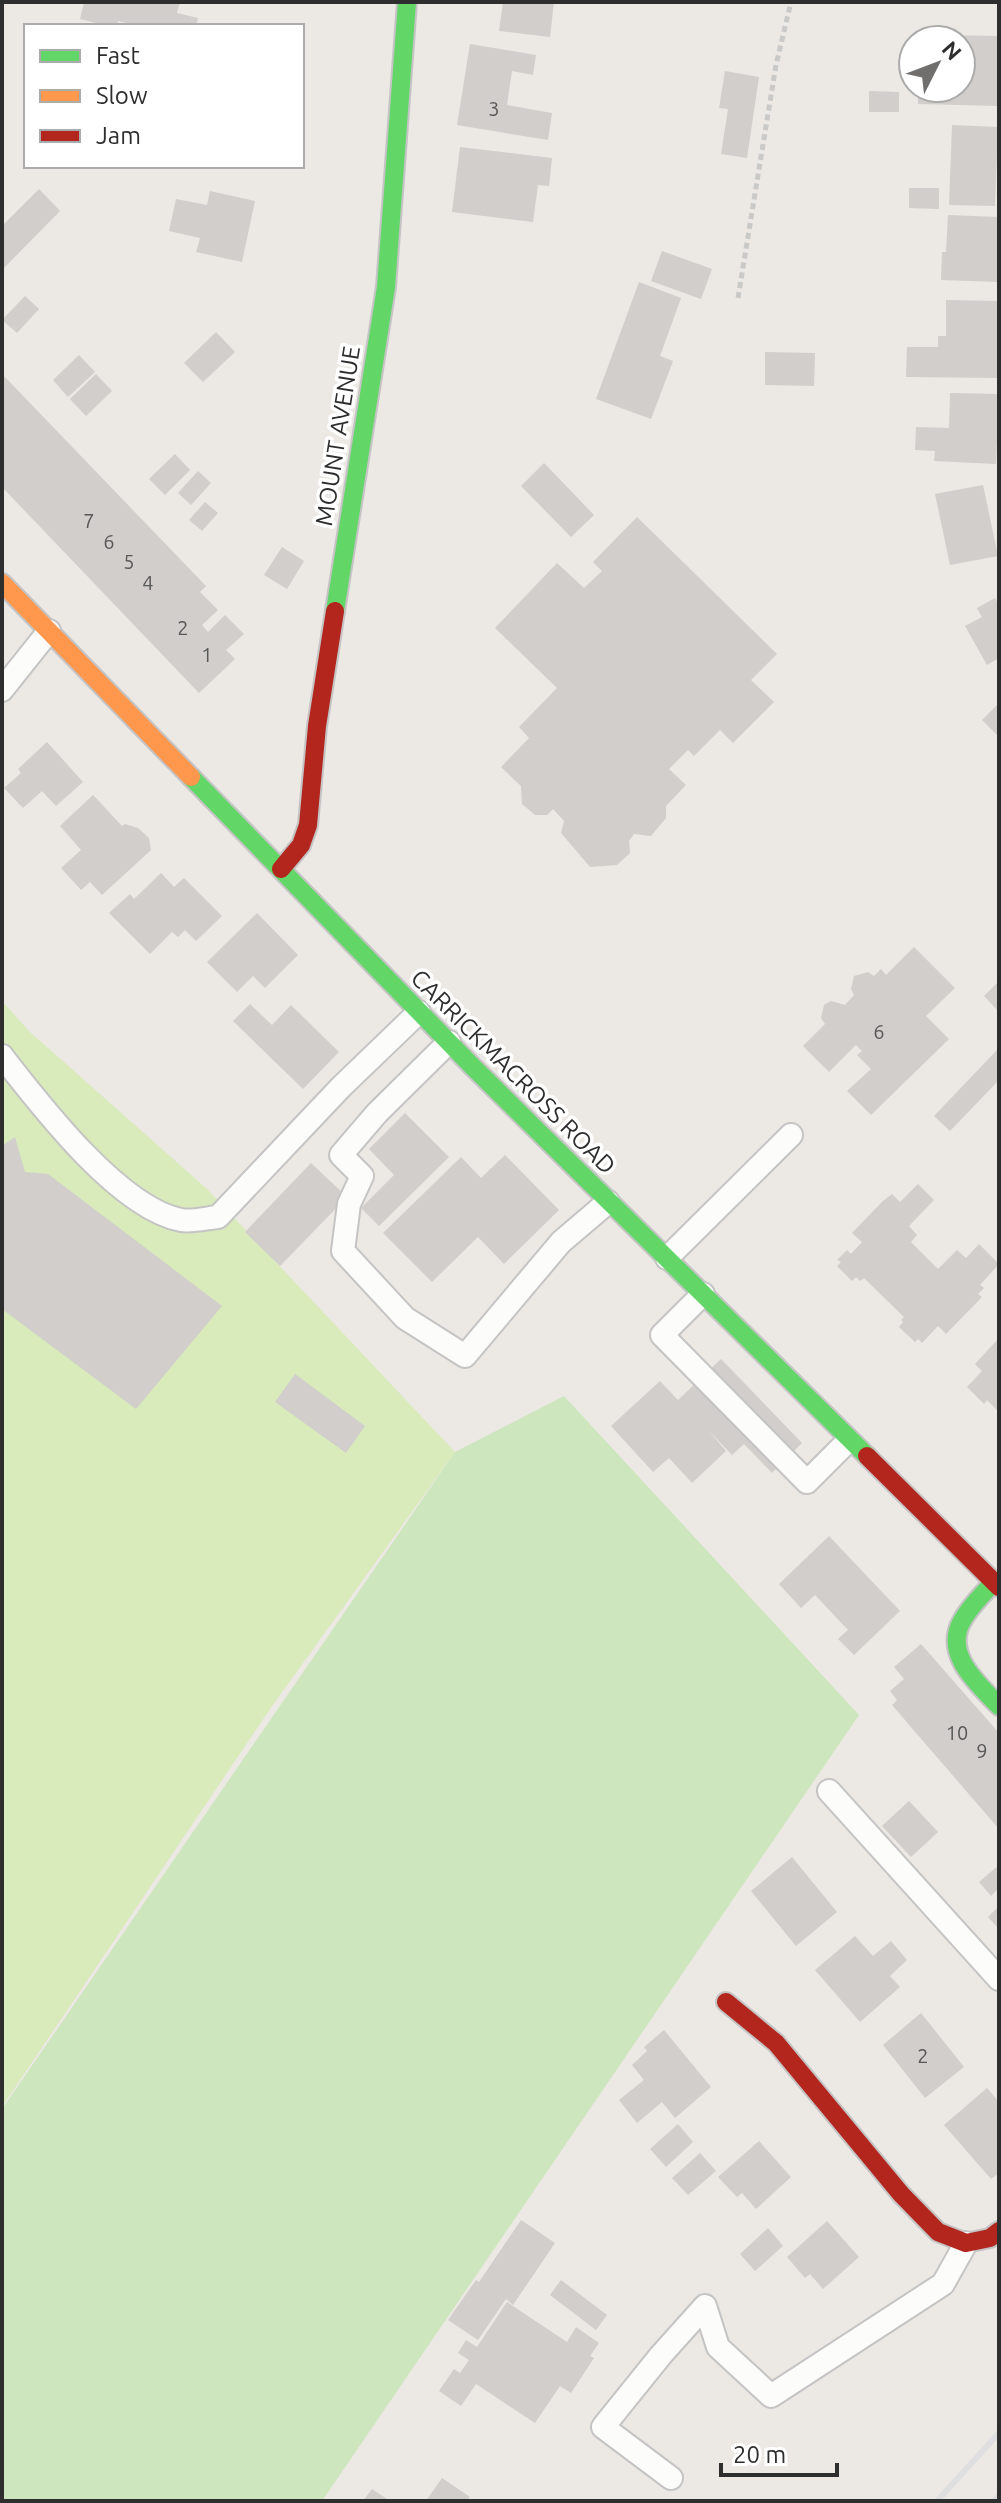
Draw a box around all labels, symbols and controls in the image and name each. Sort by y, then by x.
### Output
legend [24,24,304,168]
north arrow [897,24,977,104]
text: N [937,36,967,65]
text: Fast [96,42,140,69]
text: Slow [96,82,148,109]
house number: 3 [488,97,500,120]
text: Jam [96,122,141,149]
street label: MOUNT AVENUE [310,344,365,528]
house number: 7 [83,509,95,532]
house number: 6 [103,530,115,553]
house number: 5 [123,550,135,573]
house number: 4 [142,571,154,594]
house number: 2 [177,616,189,639]
house number: 1 [201,643,213,666]
street label: CARRICKMACROSS ROAD [406,964,621,1179]
house number: 6 [873,1020,885,1043]
house number: 10 [946,1721,968,1744]
house number: 9 [976,1739,988,1762]
house number: 2 [917,2044,929,2067]
scale bar [721,2427,837,2477]
text: 20 m [733,2441,786,2468]

